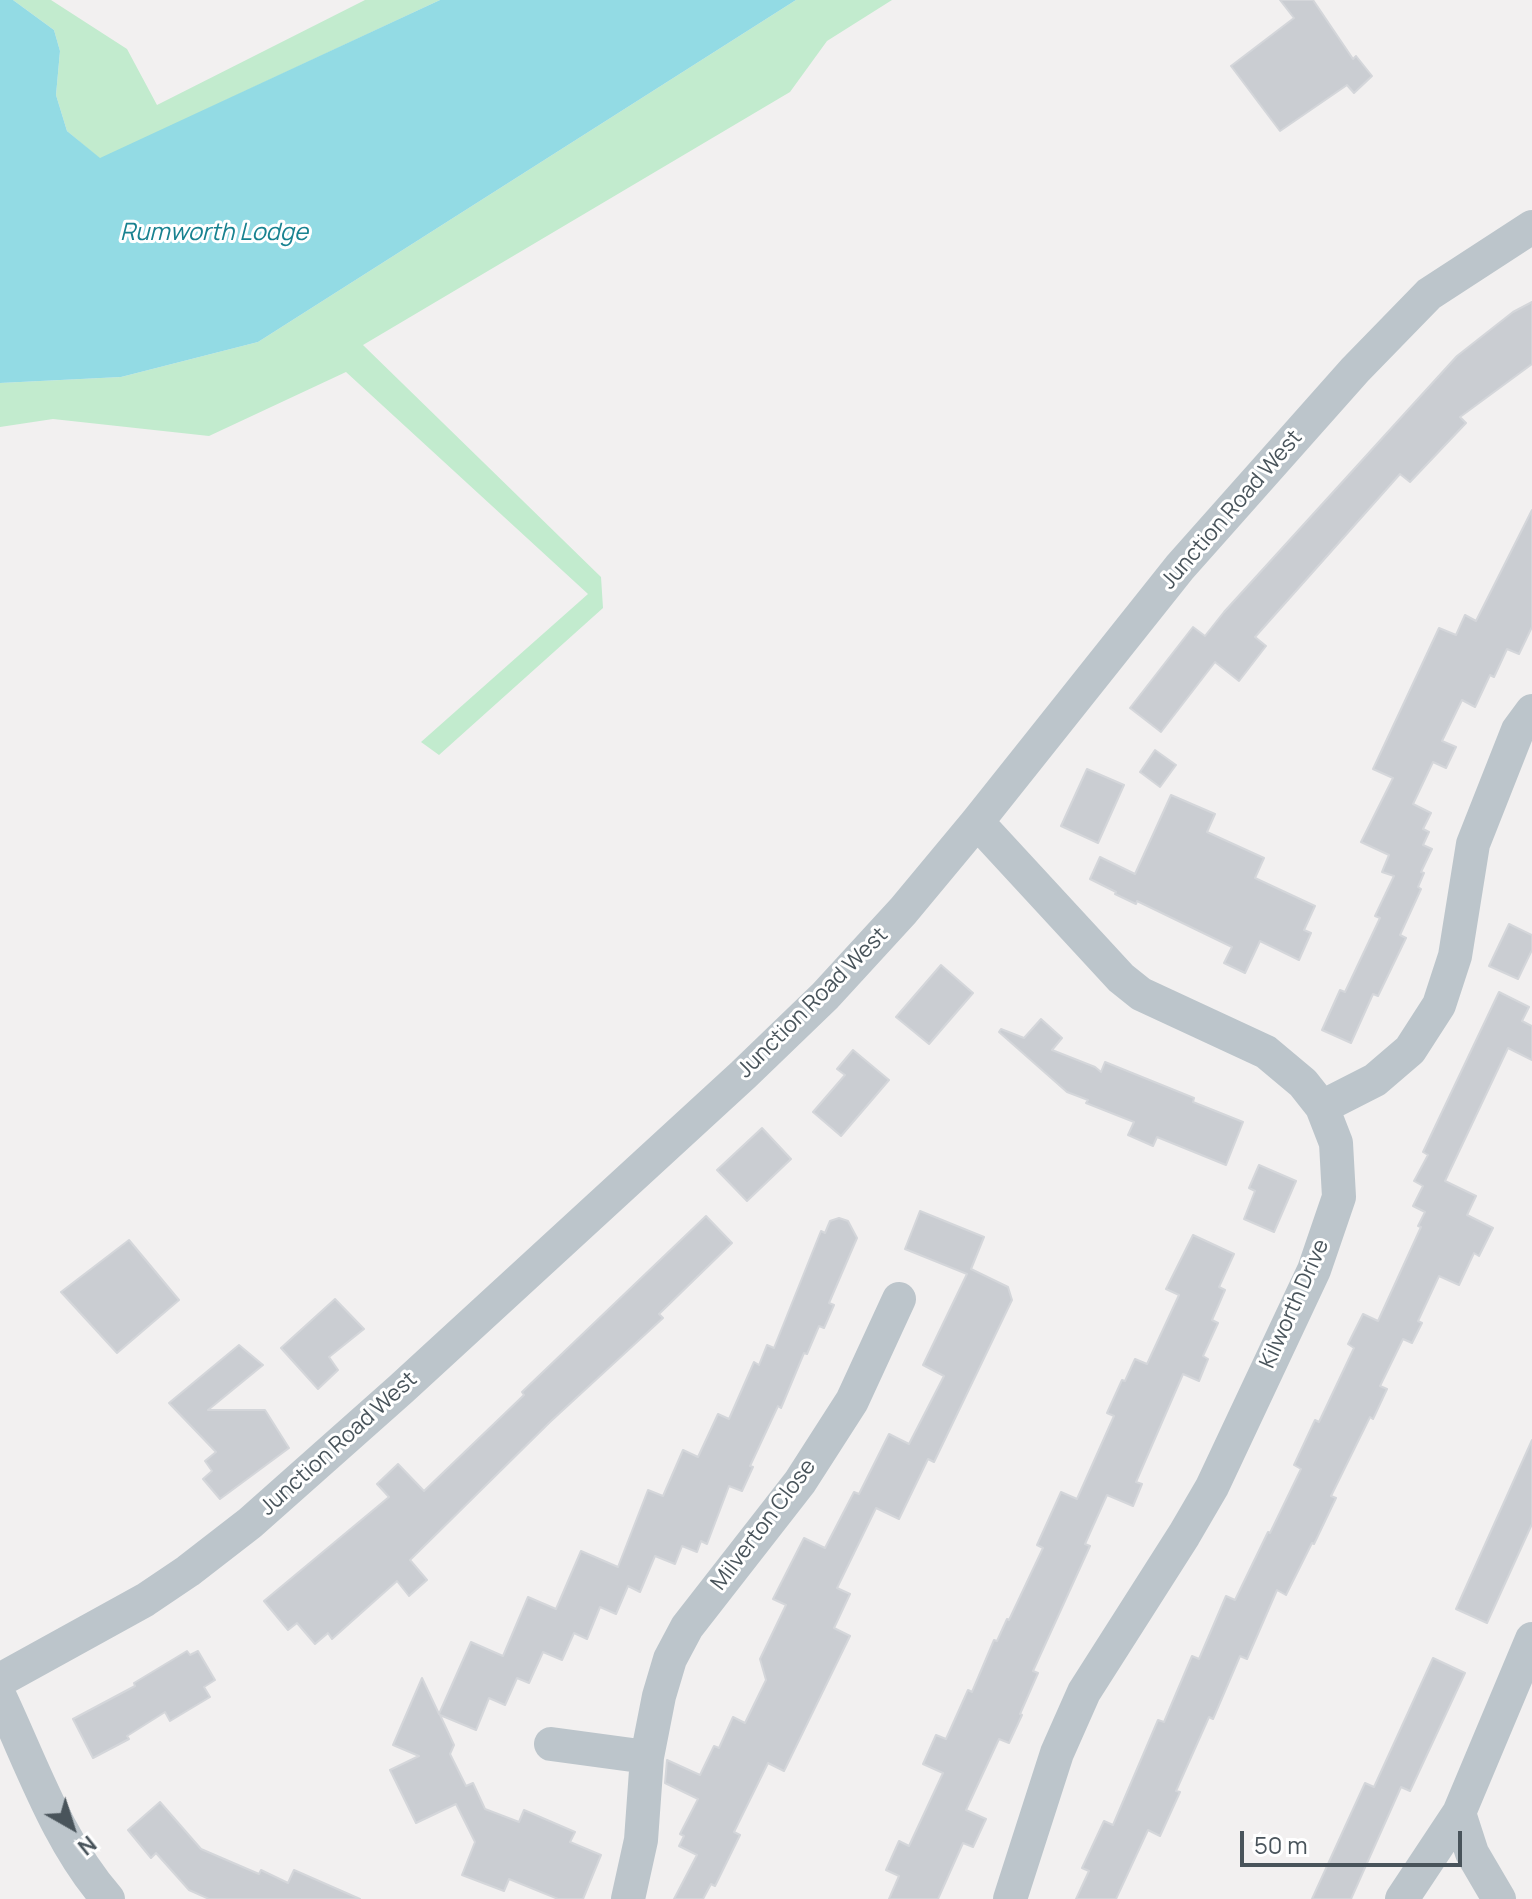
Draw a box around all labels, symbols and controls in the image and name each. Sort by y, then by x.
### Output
water label: Rumworth Lodge [120,219,308,247]
street label: Junction Road West [1156,425,1308,595]
street label: Junction Road West [732,922,894,1084]
street label: Kilworth Drive [1255,1235,1335,1373]
street label: Junction Road West [255,1367,423,1521]
street label: Milverton Close [706,1454,822,1596]
north arrow [32,1787,112,1867]
scale bar [1244,1815,1466,1865]
text: 50 m [1254,1828,1308,1861]
text: N [72,1829,103,1862]

